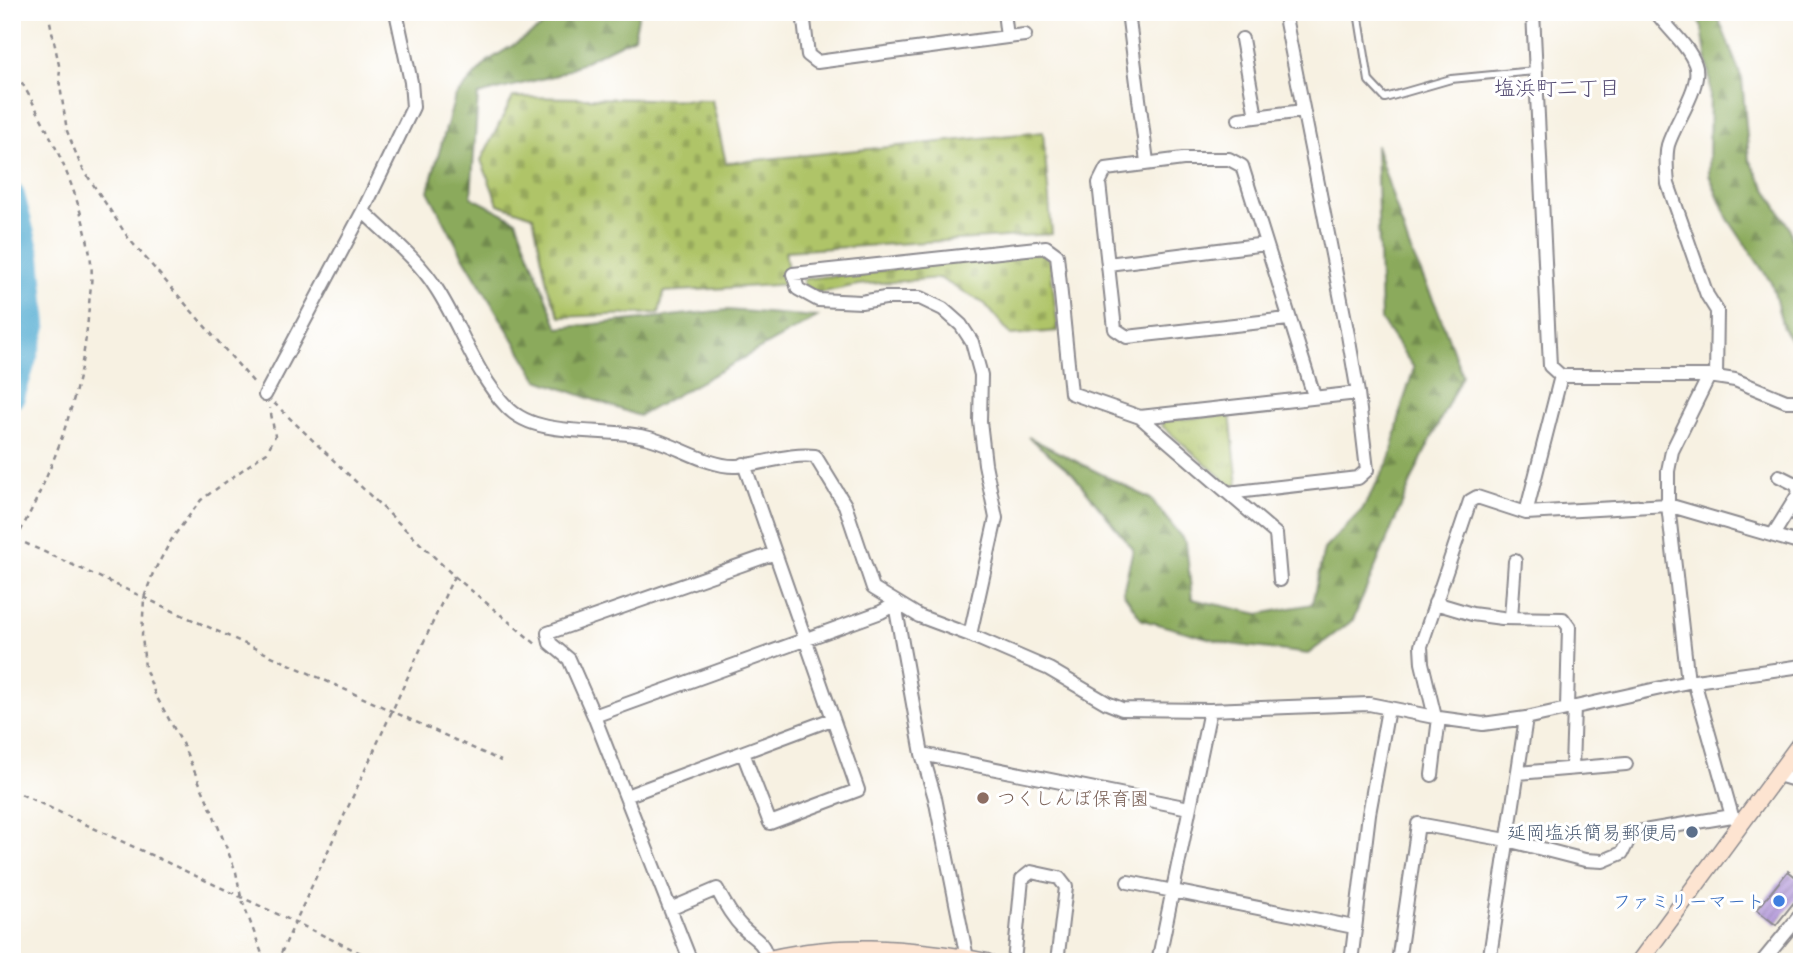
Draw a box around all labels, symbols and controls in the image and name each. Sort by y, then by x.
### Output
district label: 塩浜町二丁目 [1494,74,1620,102]
place label: つくしんぼ保育園 [997,786,1149,811]
marker: つくしんぼ保育園 [975,790,991,806]
place label: 延岡塩浜簡易郵便局 [1507,820,1678,845]
marker: 延岡塩浜簡易郵便局 [1684,824,1700,840]
place label: ファミリーマート [1613,889,1765,914]
marker: ファミリーマート [1771,893,1787,909]

